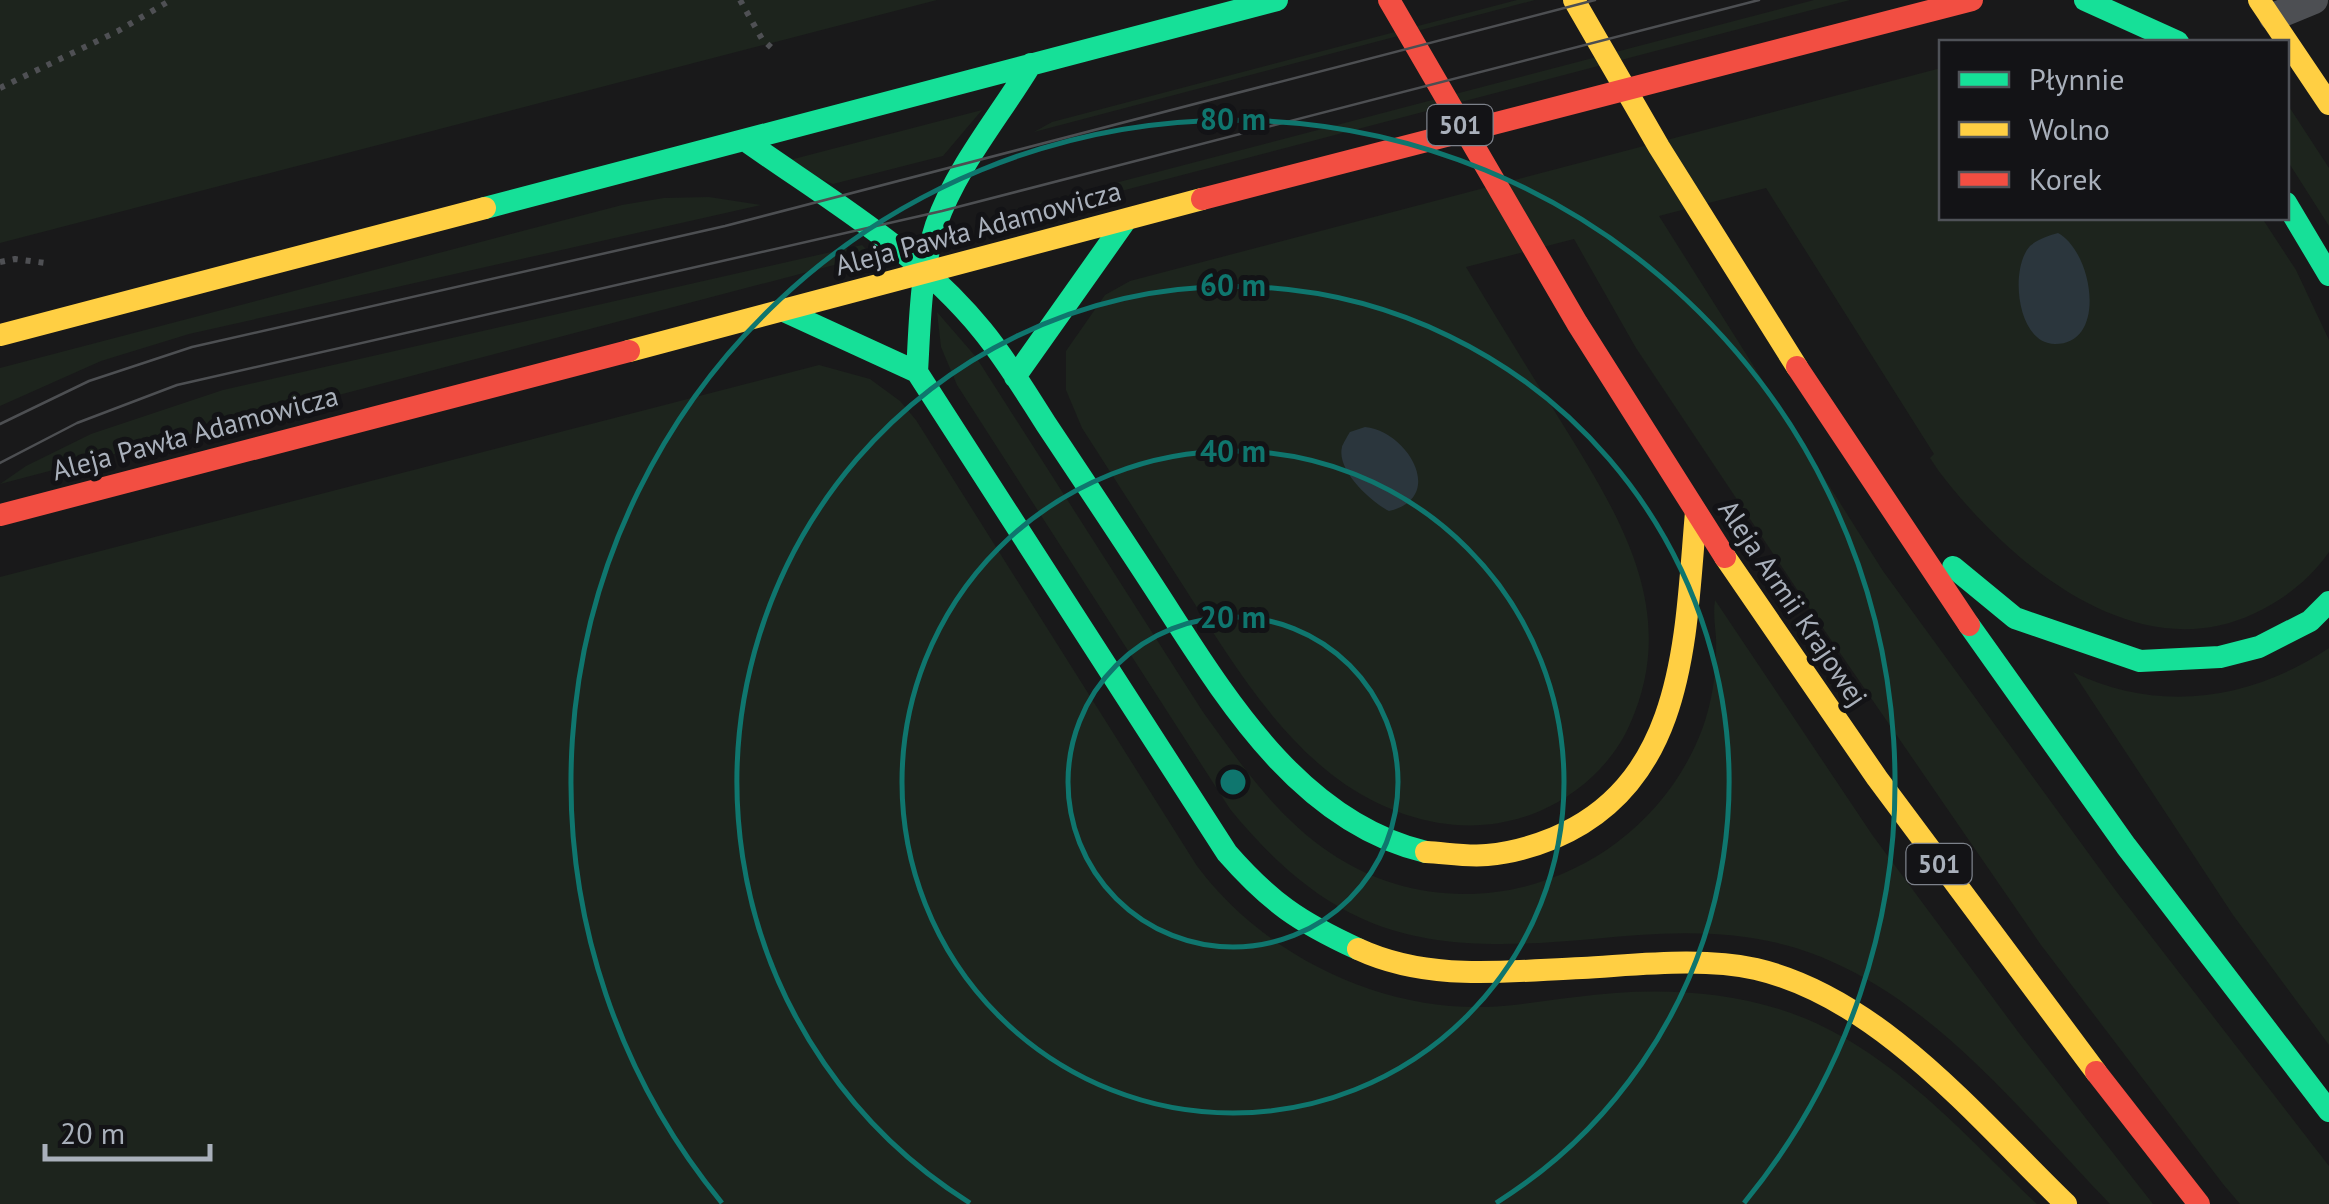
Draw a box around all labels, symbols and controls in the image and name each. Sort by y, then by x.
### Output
legend [1939,40,2289,220]
text: Płynnie [2029,59,2125,98]
text: 80 m [1200,99,1266,138]
road number: 501 [1428,105,1492,145]
text: Wolno [2029,109,2110,148]
text: Korek [2029,159,2102,198]
street label: Aleja Pawła Adamowicza [831,171,1125,284]
text: 60 m [1200,265,1266,304]
street label: Aleja Pawła Adamowicza [48,376,342,489]
text: 40 m [1200,431,1266,470]
street label: Aleja Armii Krajowej [1710,492,1876,713]
text: 20 m [1200,597,1266,636]
centre of rings [1215,764,1251,800]
road number: 501 [1906,844,1972,884]
scale bar [45,1099,210,1161]
text: 20 m [60,1113,125,1152]

